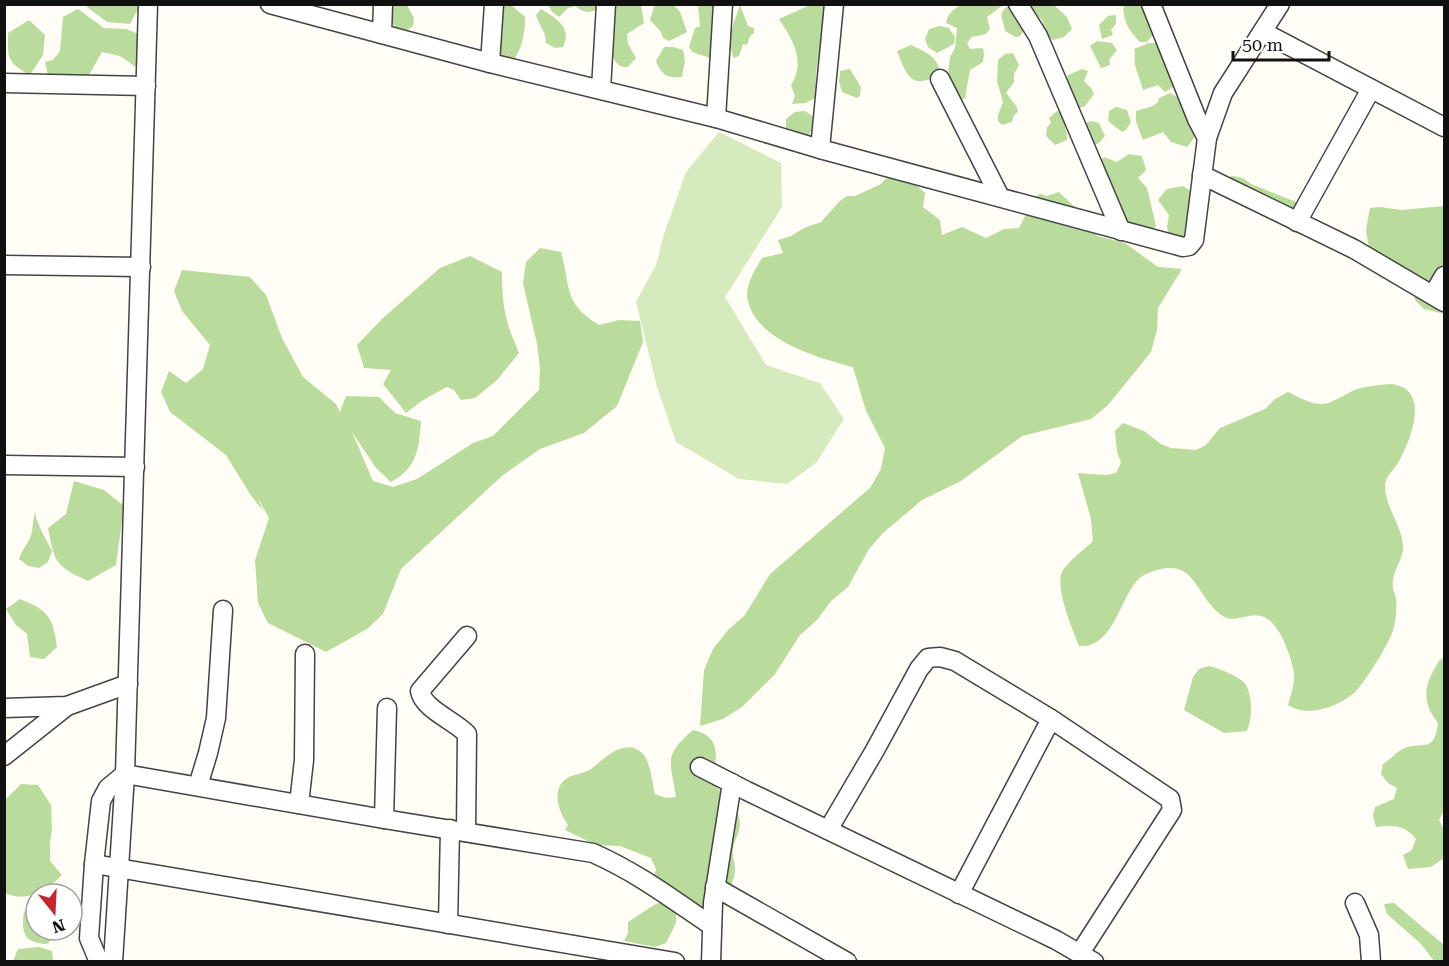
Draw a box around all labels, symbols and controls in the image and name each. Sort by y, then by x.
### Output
scale bar [1233,24,1329,62]
text: 50 m [1242,34,1283,55]
north arrow [24,882,84,942]
text: N [50,915,67,937]

